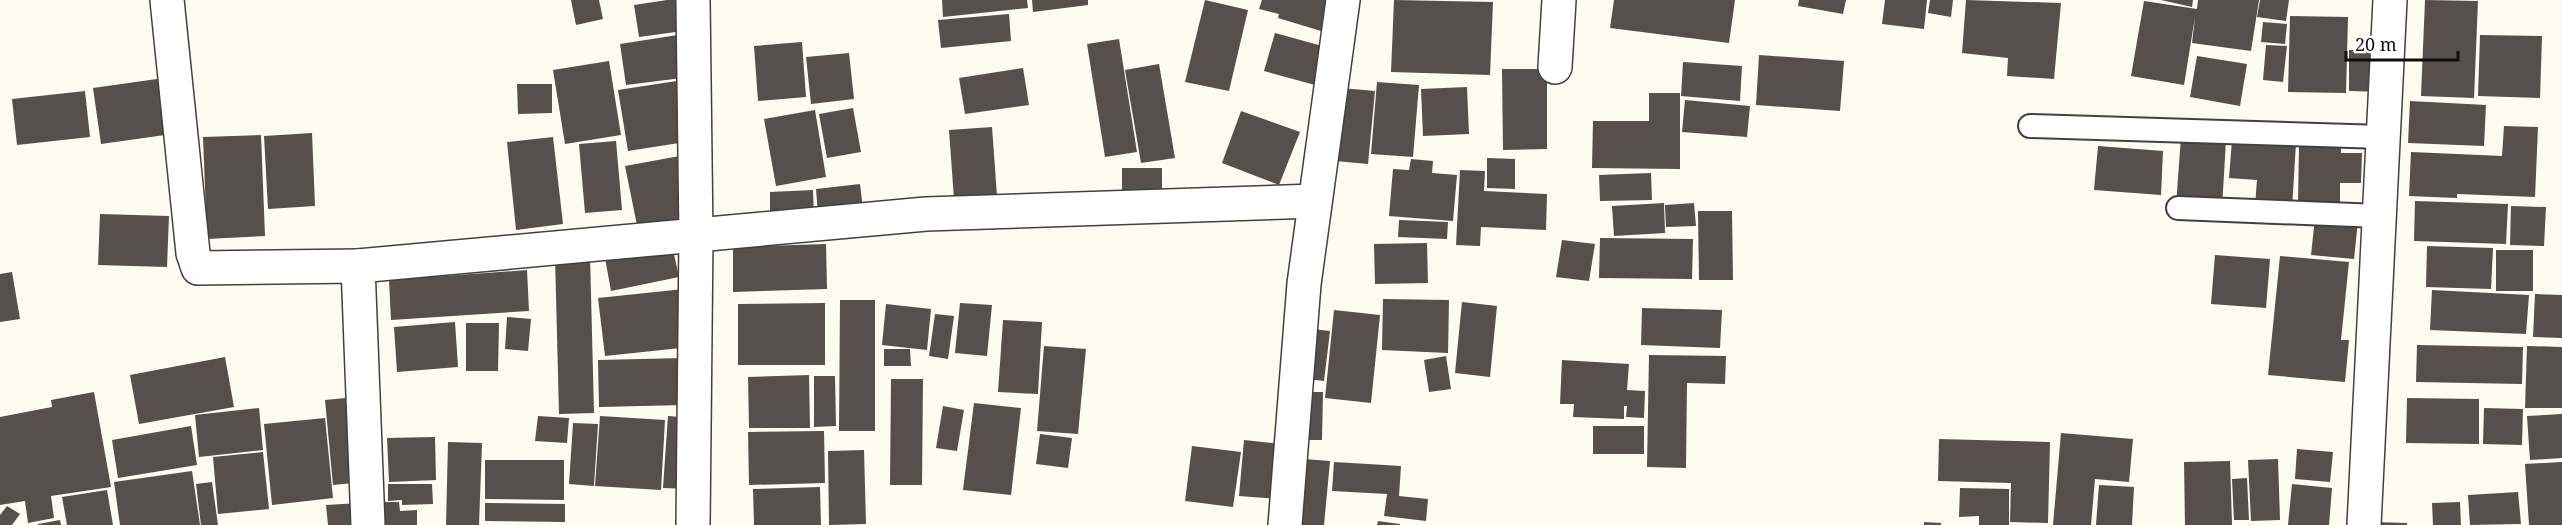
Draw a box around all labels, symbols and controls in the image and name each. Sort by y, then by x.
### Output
scale bar [2346,24,2458,62]
text: 20 m [2355,32,2397,56]

